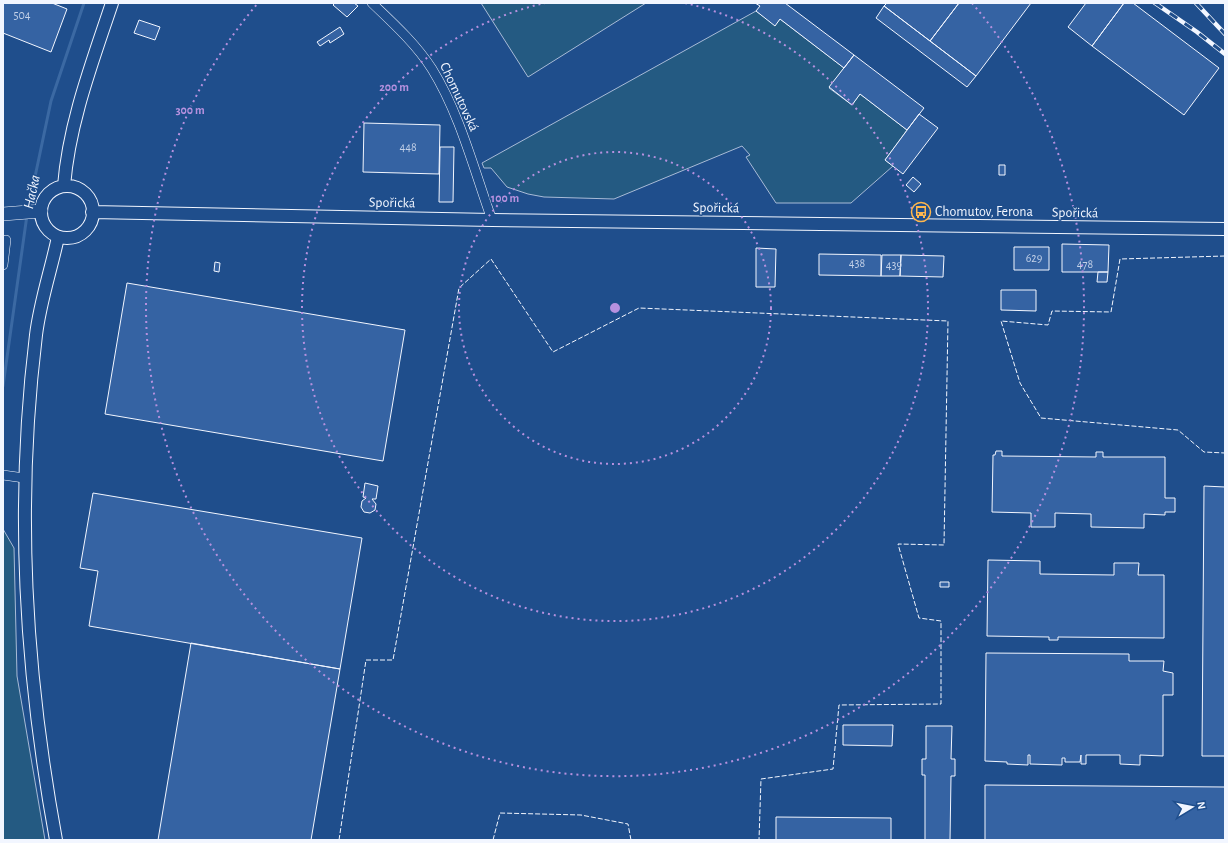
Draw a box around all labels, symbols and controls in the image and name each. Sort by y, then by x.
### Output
house number: 504 [13,9,31,21]
street label: Chomutovská [437,60,481,134]
text: 200 m [379,81,409,93]
text: 300 m [175,104,205,116]
house number: 448 [399,141,417,153]
water label: Hačka [21,174,43,210]
text: 100 m [491,192,519,204]
street label: Spořická [369,196,416,210]
street label: Spořická [693,201,740,215]
bus stop icon: Chomutov, Ferona [910,201,932,223]
place label: Chomutov, Ferona [935,205,1034,219]
street label: Spořická [1052,206,1099,220]
house number: 629 [1026,252,1043,264]
house number: 438 [849,257,866,269]
house number: 478 [1077,258,1094,270]
house number: 439 [886,259,903,271]
centre of rings [608,301,622,315]
north arrow [1172,787,1212,827]
text: N [1195,801,1207,810]

